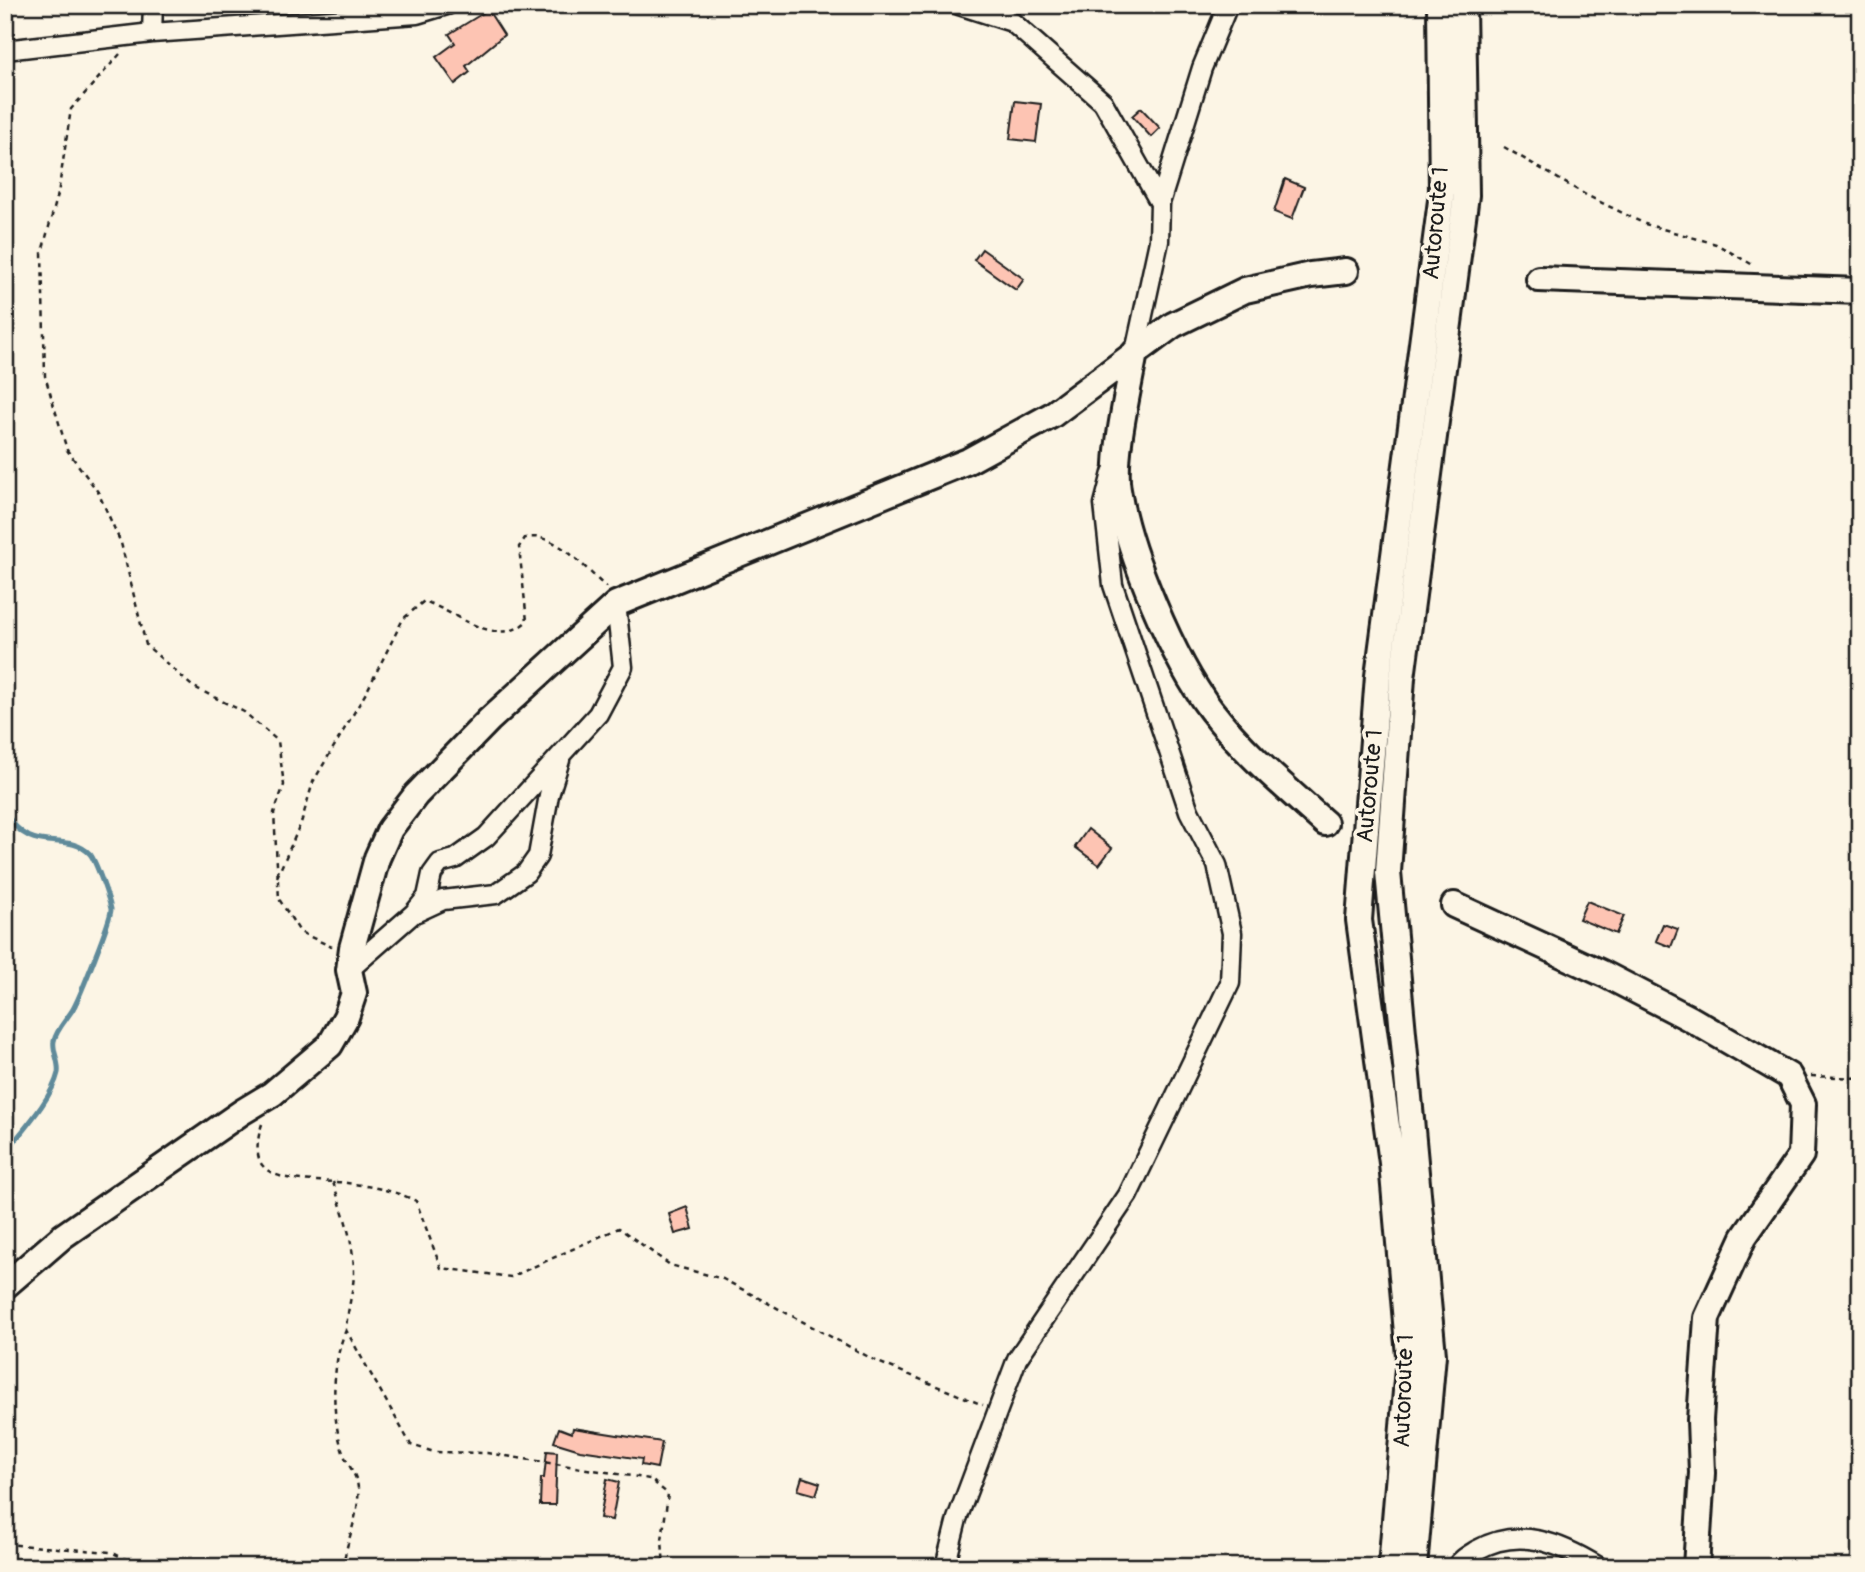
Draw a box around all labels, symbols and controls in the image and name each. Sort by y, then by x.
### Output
street label: Autoroute 1 [1416,165,1455,281]
street label: Autoroute 1 [1350,728,1389,844]
street label: Autoroute 1 [1387,1334,1420,1448]

